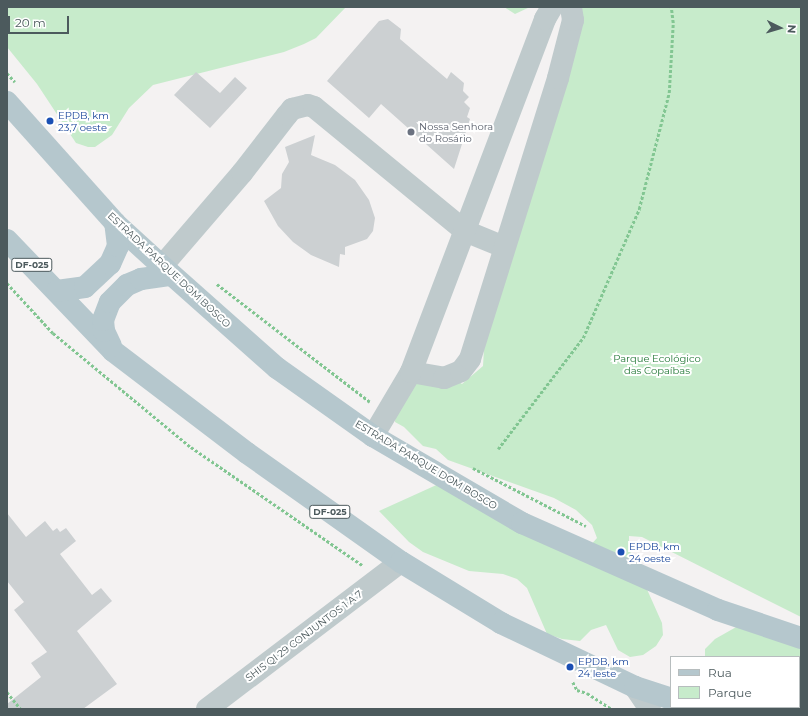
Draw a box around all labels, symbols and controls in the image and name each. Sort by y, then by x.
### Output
scale bar [10,8,71,34]
north arrow [760,8,800,48]
text: 20 m [15,15,46,30]
text: N [785,24,799,34]
place label: EPDB, km 23,7 oeste [58,109,109,132]
marker: EPDB, km 23,7 oeste [45,116,55,126]
place label: Nossa Senhora do Rosário [419,120,493,144]
marker: Nossa Senhora do Rosário [406,127,416,137]
street label: ESTRADA PARQUE DOM BOSCO [105,210,233,330]
road number: DF-025 [11,258,53,272]
park label: Parque Ecológico das Copaíbas [613,352,701,376]
street label: ESTRADA PARQUE DOM BOSCO [353,418,499,512]
road number: DF-025 [309,505,351,519]
place label: EPDB, km 24 oeste [629,540,680,564]
marker: EPDB, km 24 oeste [616,547,626,557]
street label: SHIS QI 29 CONJUNTOS 1 A 7 [243,588,365,684]
place label: EPDB, km 24 leste [578,655,629,678]
legend [670,656,800,708]
marker: EPDB, km 24 leste [565,662,575,672]
text: Rua [708,665,732,680]
text: Parque [708,685,752,700]

